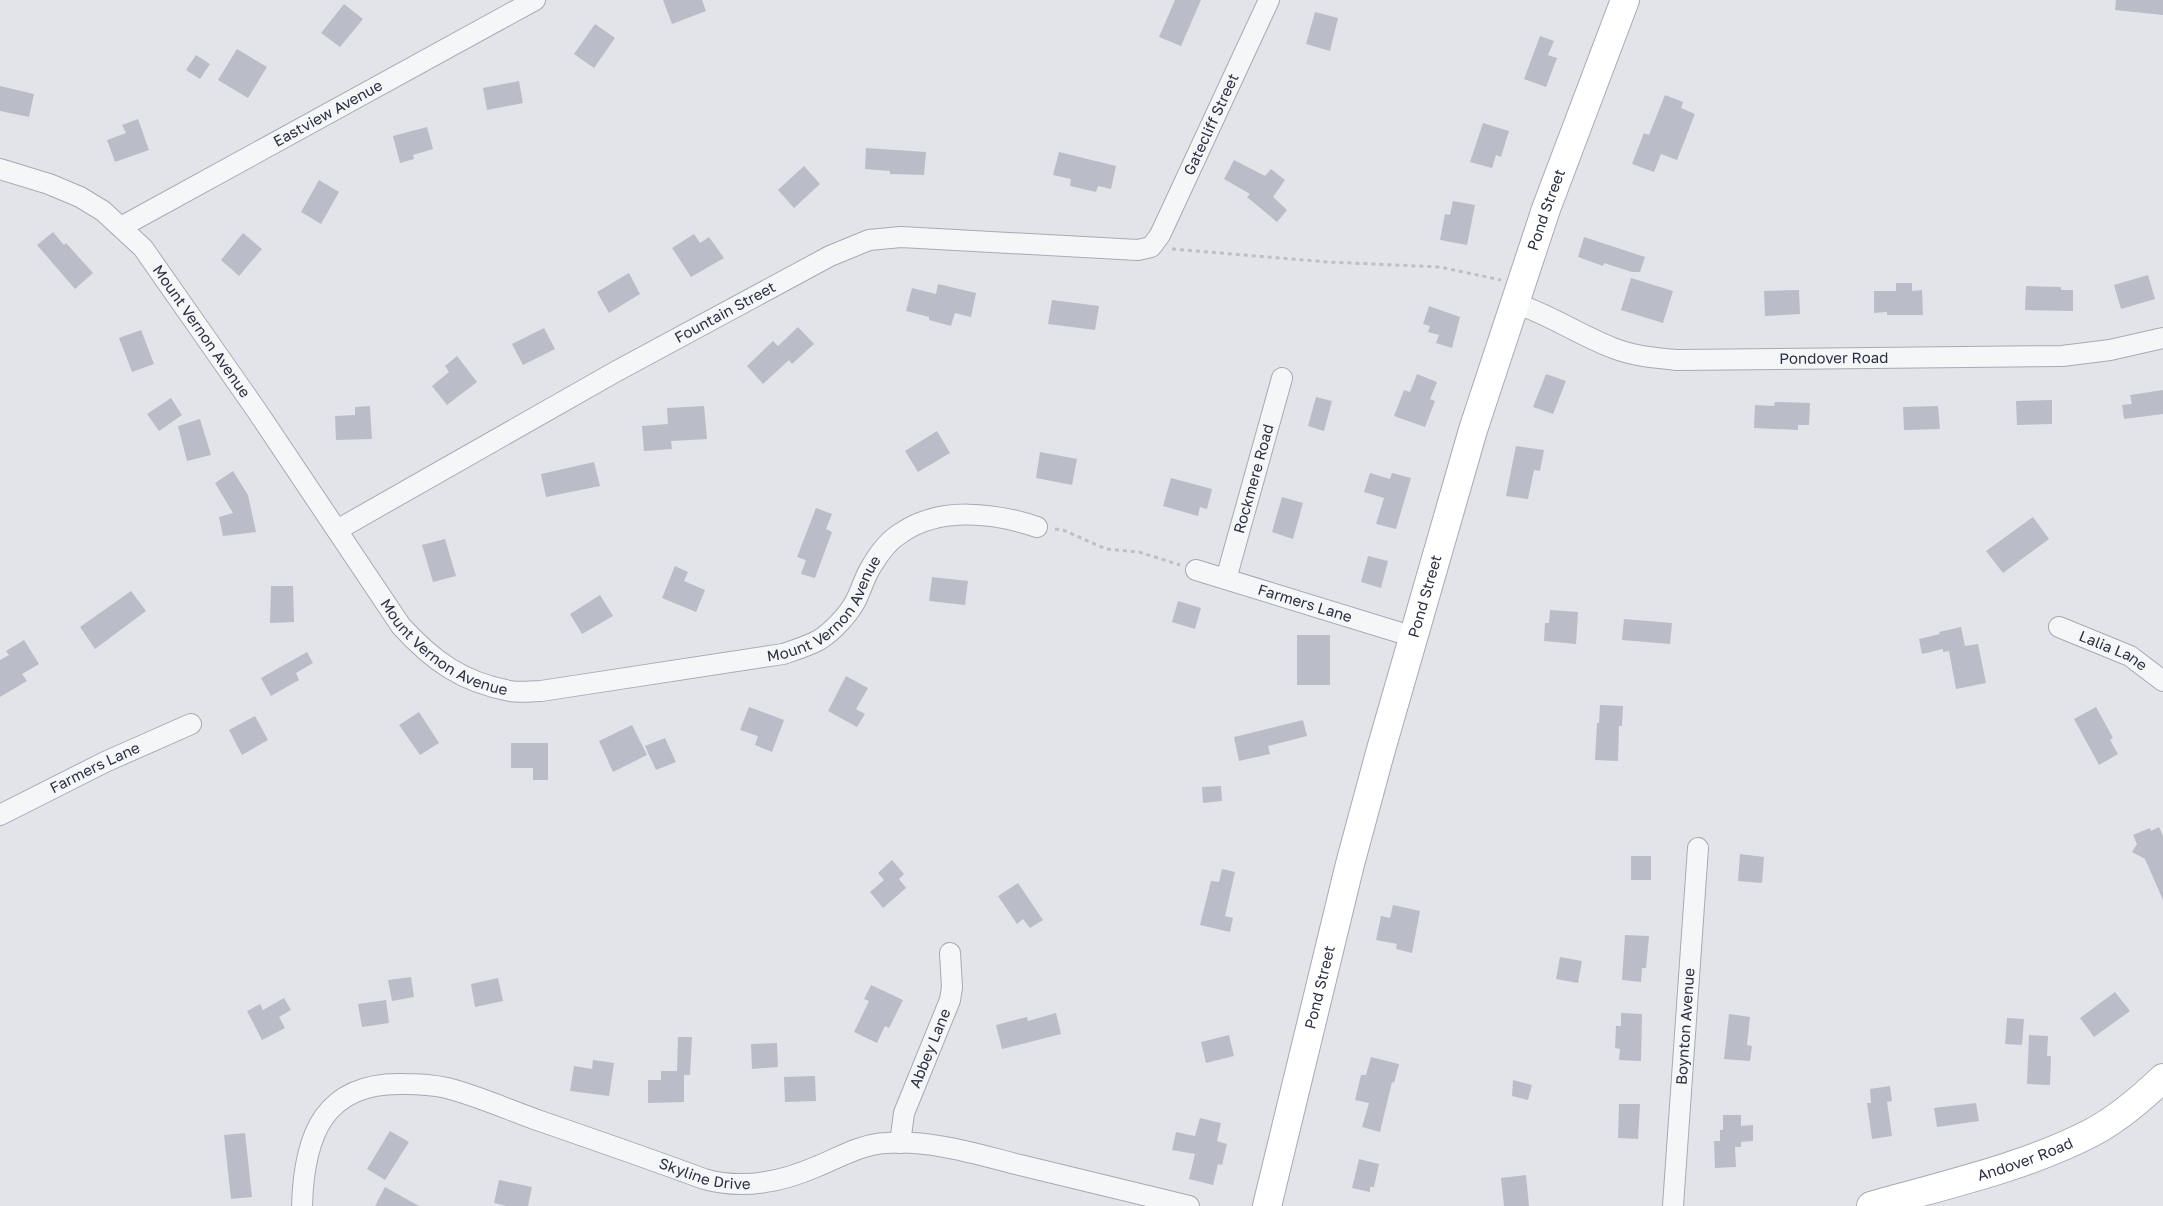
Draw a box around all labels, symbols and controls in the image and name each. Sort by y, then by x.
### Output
street label: Gatecliff Street [1179,70,1242,178]
street label: Eastview Avenue [270,75,385,150]
street label: Pond Street [1523,166,1568,253]
street label: Mount Vernon Avenue [150,261,255,401]
street label: Fountain Street [671,277,778,346]
street label: Pondover Road [1779,348,1888,367]
street label: Rockmere Road [1229,422,1277,535]
street label: Mount Vernon Avenue [765,552,884,664]
street label: Pond Street [1404,552,1445,640]
street label: Farmers Lane [1256,580,1355,626]
street label: Mount Vernon Avenue [377,595,510,698]
street label: Lalia Lane [2077,626,2151,674]
street label: Farmers Lane [47,738,143,796]
street label: Pond Street [1300,943,1338,1031]
street label: Boynton Avenue [1671,967,1698,1085]
street label: Abbey Lane [905,1005,954,1090]
street label: Andover Road [1975,1133,2075,1184]
street label: Skyline Drive [657,1153,751,1192]

